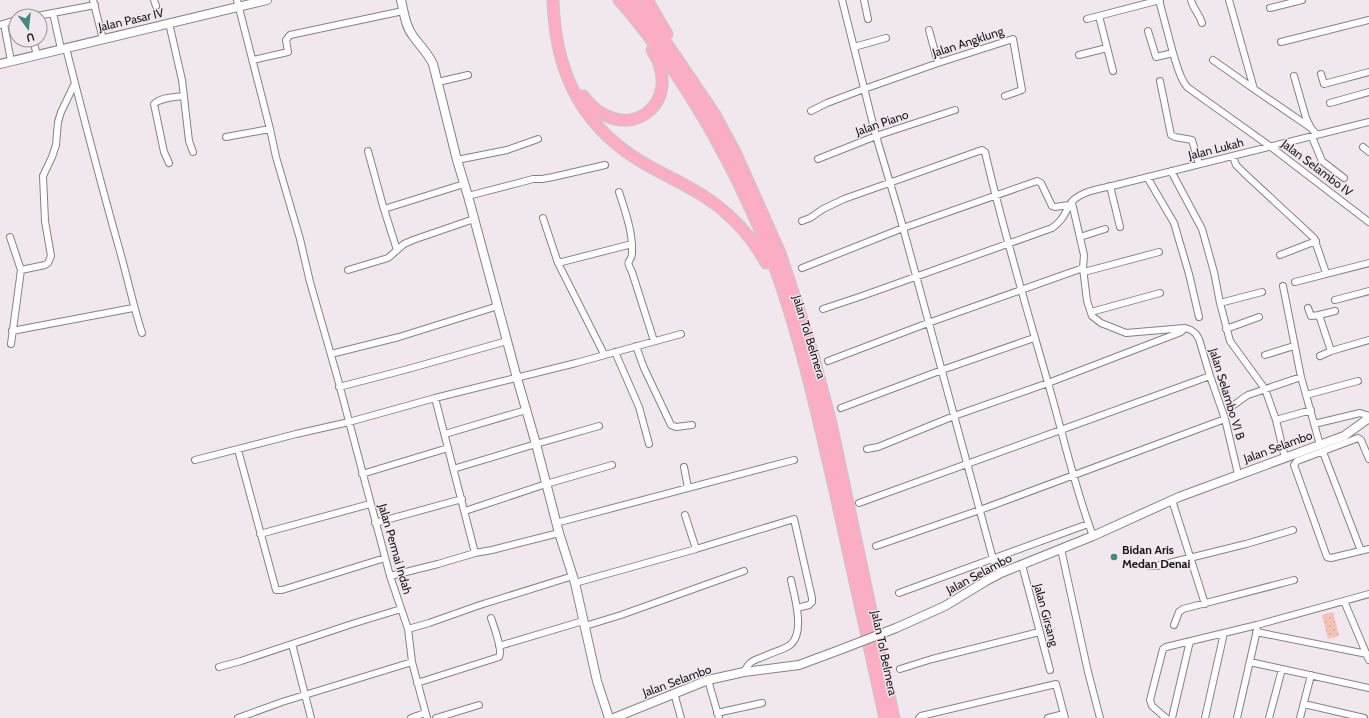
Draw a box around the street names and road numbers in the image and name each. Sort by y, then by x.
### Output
street label: Jalan Pasar IV [96,5,166,35]
street label: Jalan Angklung [929,23,1006,60]
street label: Jalan Piano [852,106,911,139]
street label: Jalan Lukah [1186,134,1245,163]
street label: Jalan Selambo IV [1278,135,1356,200]
street label: Jalan Tol Belmera [789,292,829,381]
street label: Jalan Selambo VI B [1206,345,1249,442]
street label: Jalan Selambo [1240,427,1315,466]
street label: Jalan Permai Indah [375,501,416,596]
street label: Jalan Selambo [942,550,1015,598]
street label: Jalan Girsang [1031,581,1062,649]
street label: Jalan Tol Belmera [868,608,901,697]
street label: Jalan Selambo [639,661,714,700]

